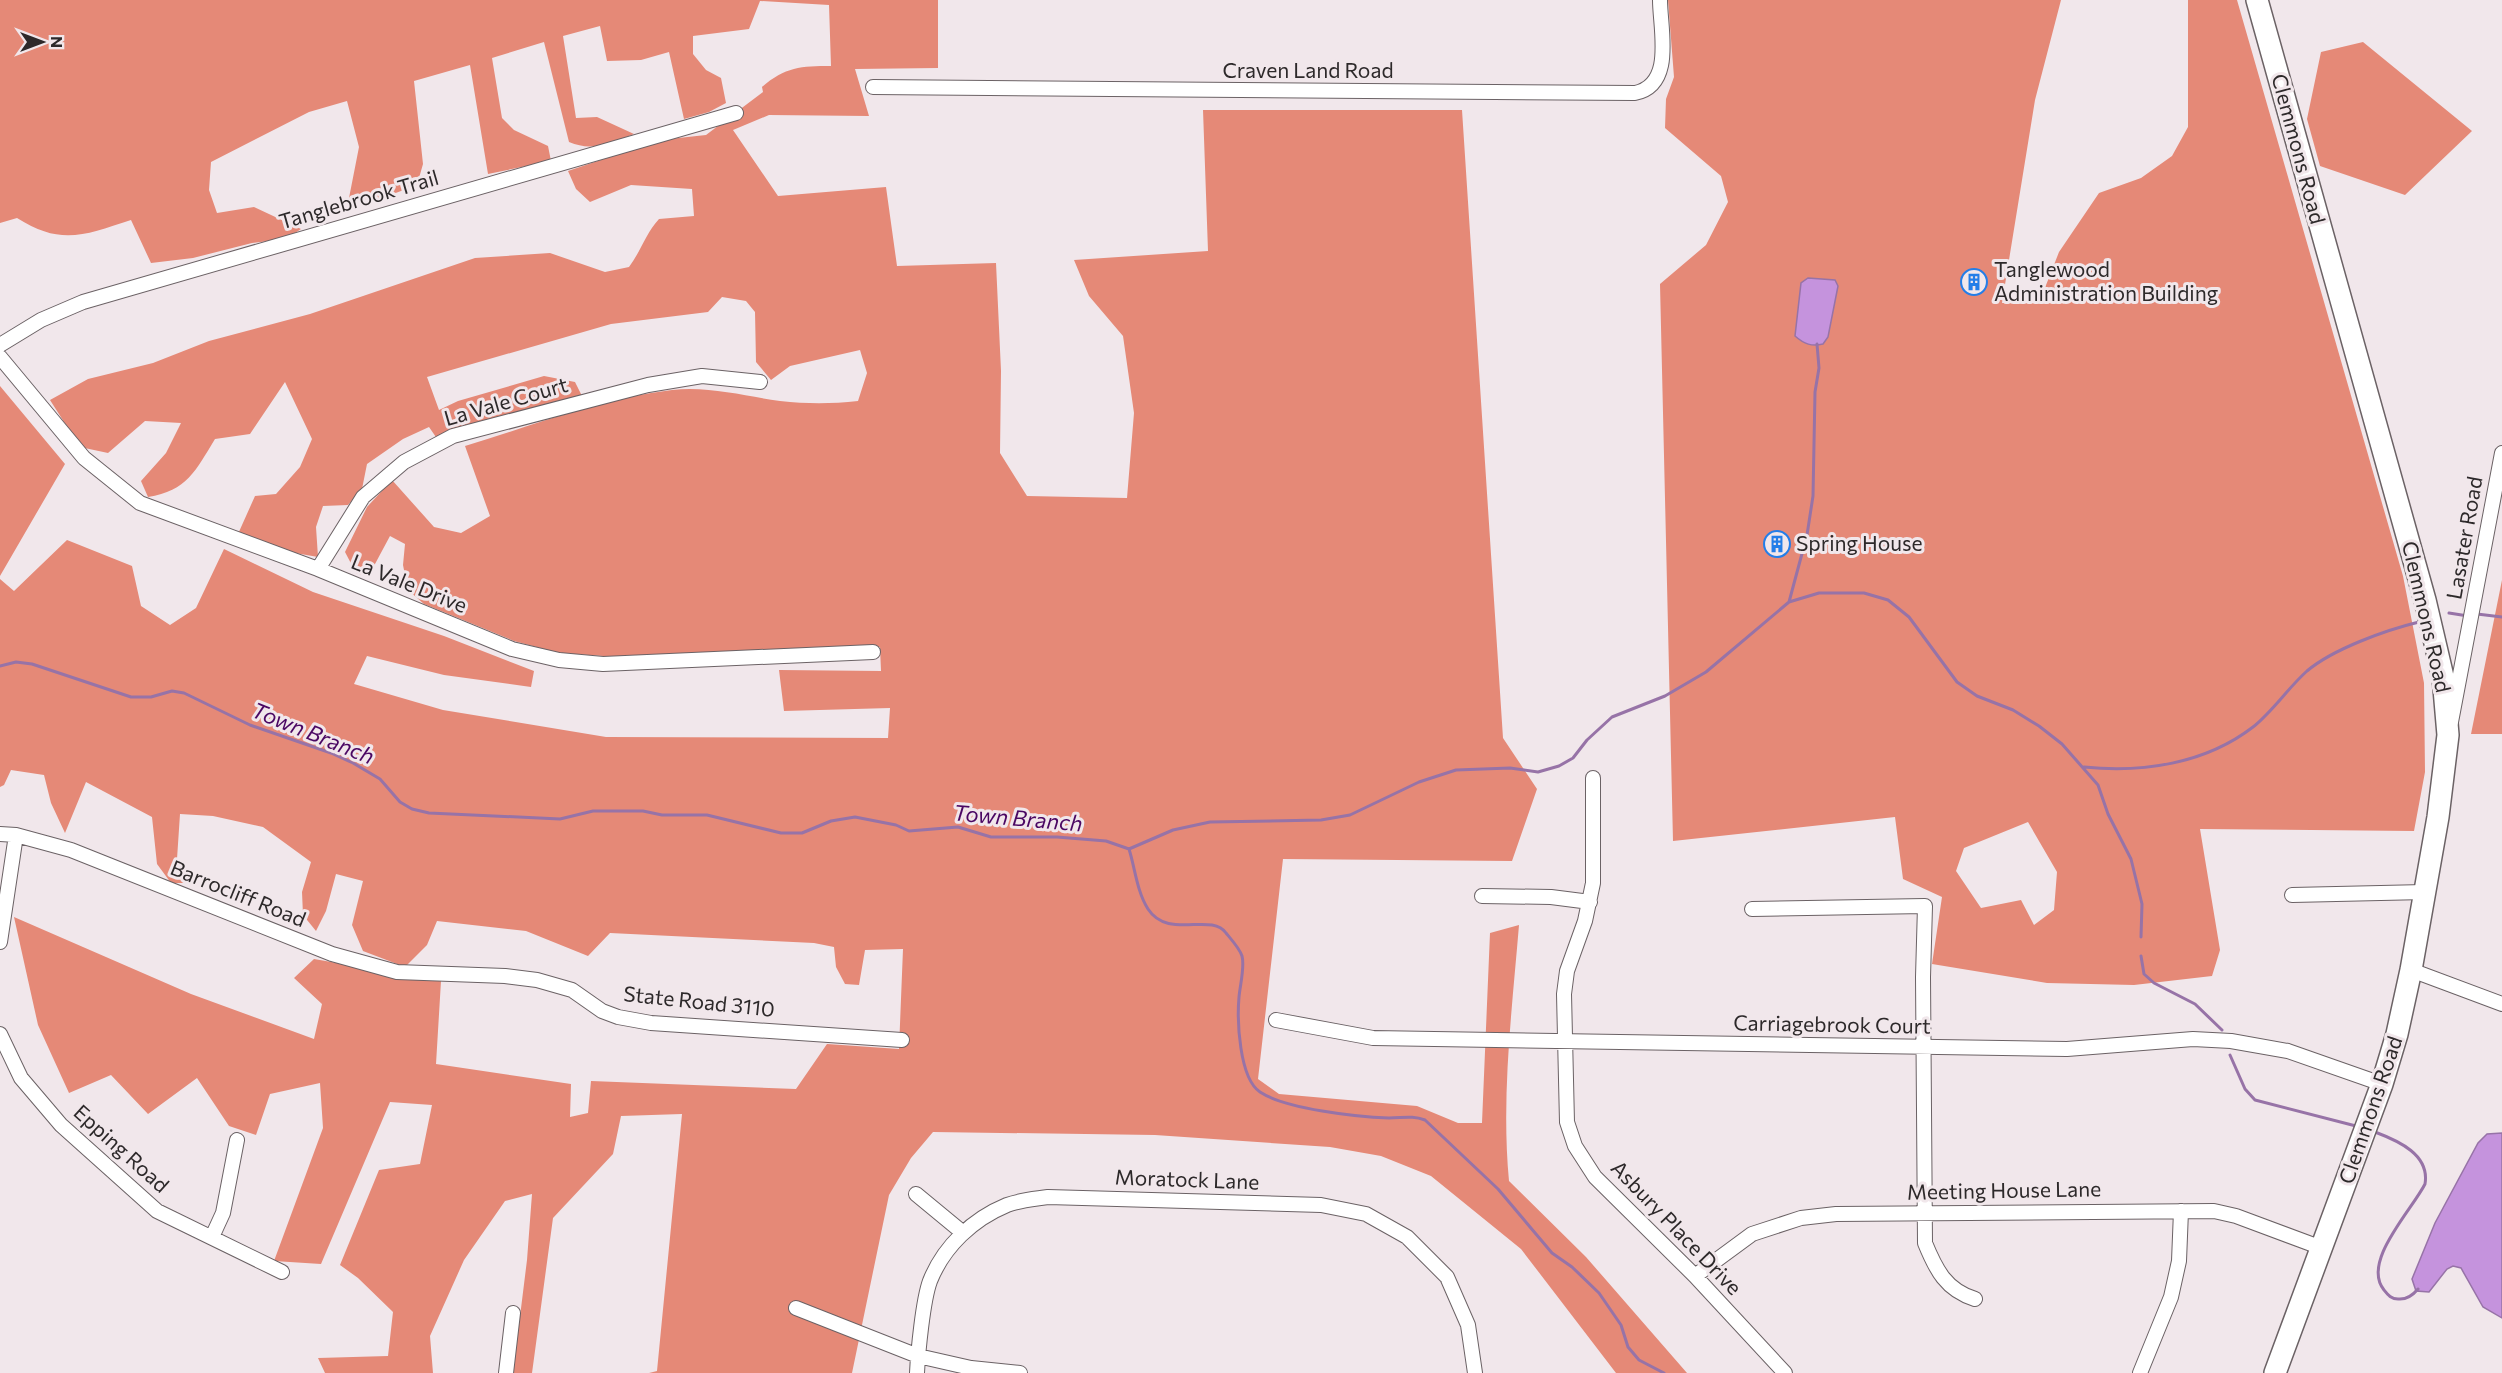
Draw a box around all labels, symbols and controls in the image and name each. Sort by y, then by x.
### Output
north arrow [12,12,72,72]
text: N [48,36,67,48]
street label: Craven Land Road [1222,57,1394,82]
street label: Clemmons Road [2267,71,2332,227]
street label: Tanglebrook Trail [276,164,441,233]
place label: Tanglewood Administration Building [1994,256,2218,305]
building icon: Tanglewood Administration Building [1959,267,1989,297]
street label: La Vale Court [441,371,570,430]
street label: Lasater Road [2440,474,2487,601]
building icon: Spring House [1762,529,1792,559]
place label: Spring House [1796,530,1923,555]
street label: Clemmons Road [2398,539,2457,695]
street label: La Vale Drive [348,548,471,617]
water label: Town Branch [248,696,378,769]
water label: Town Branch [952,798,1084,837]
street label: Barrocliff Road [167,854,310,931]
street label: State Road 3110 [622,980,776,1021]
street label: Carriagebrook Court [1733,1009,1931,1038]
street label: Clemmons Road [2333,1032,2407,1187]
street label: Epping Road [69,1099,175,1197]
street label: Asbury Place Drive [1607,1155,1748,1299]
street label: Moratock Lane [1114,1163,1260,1194]
street label: Meeting House Lane [1907,1175,2101,1204]

